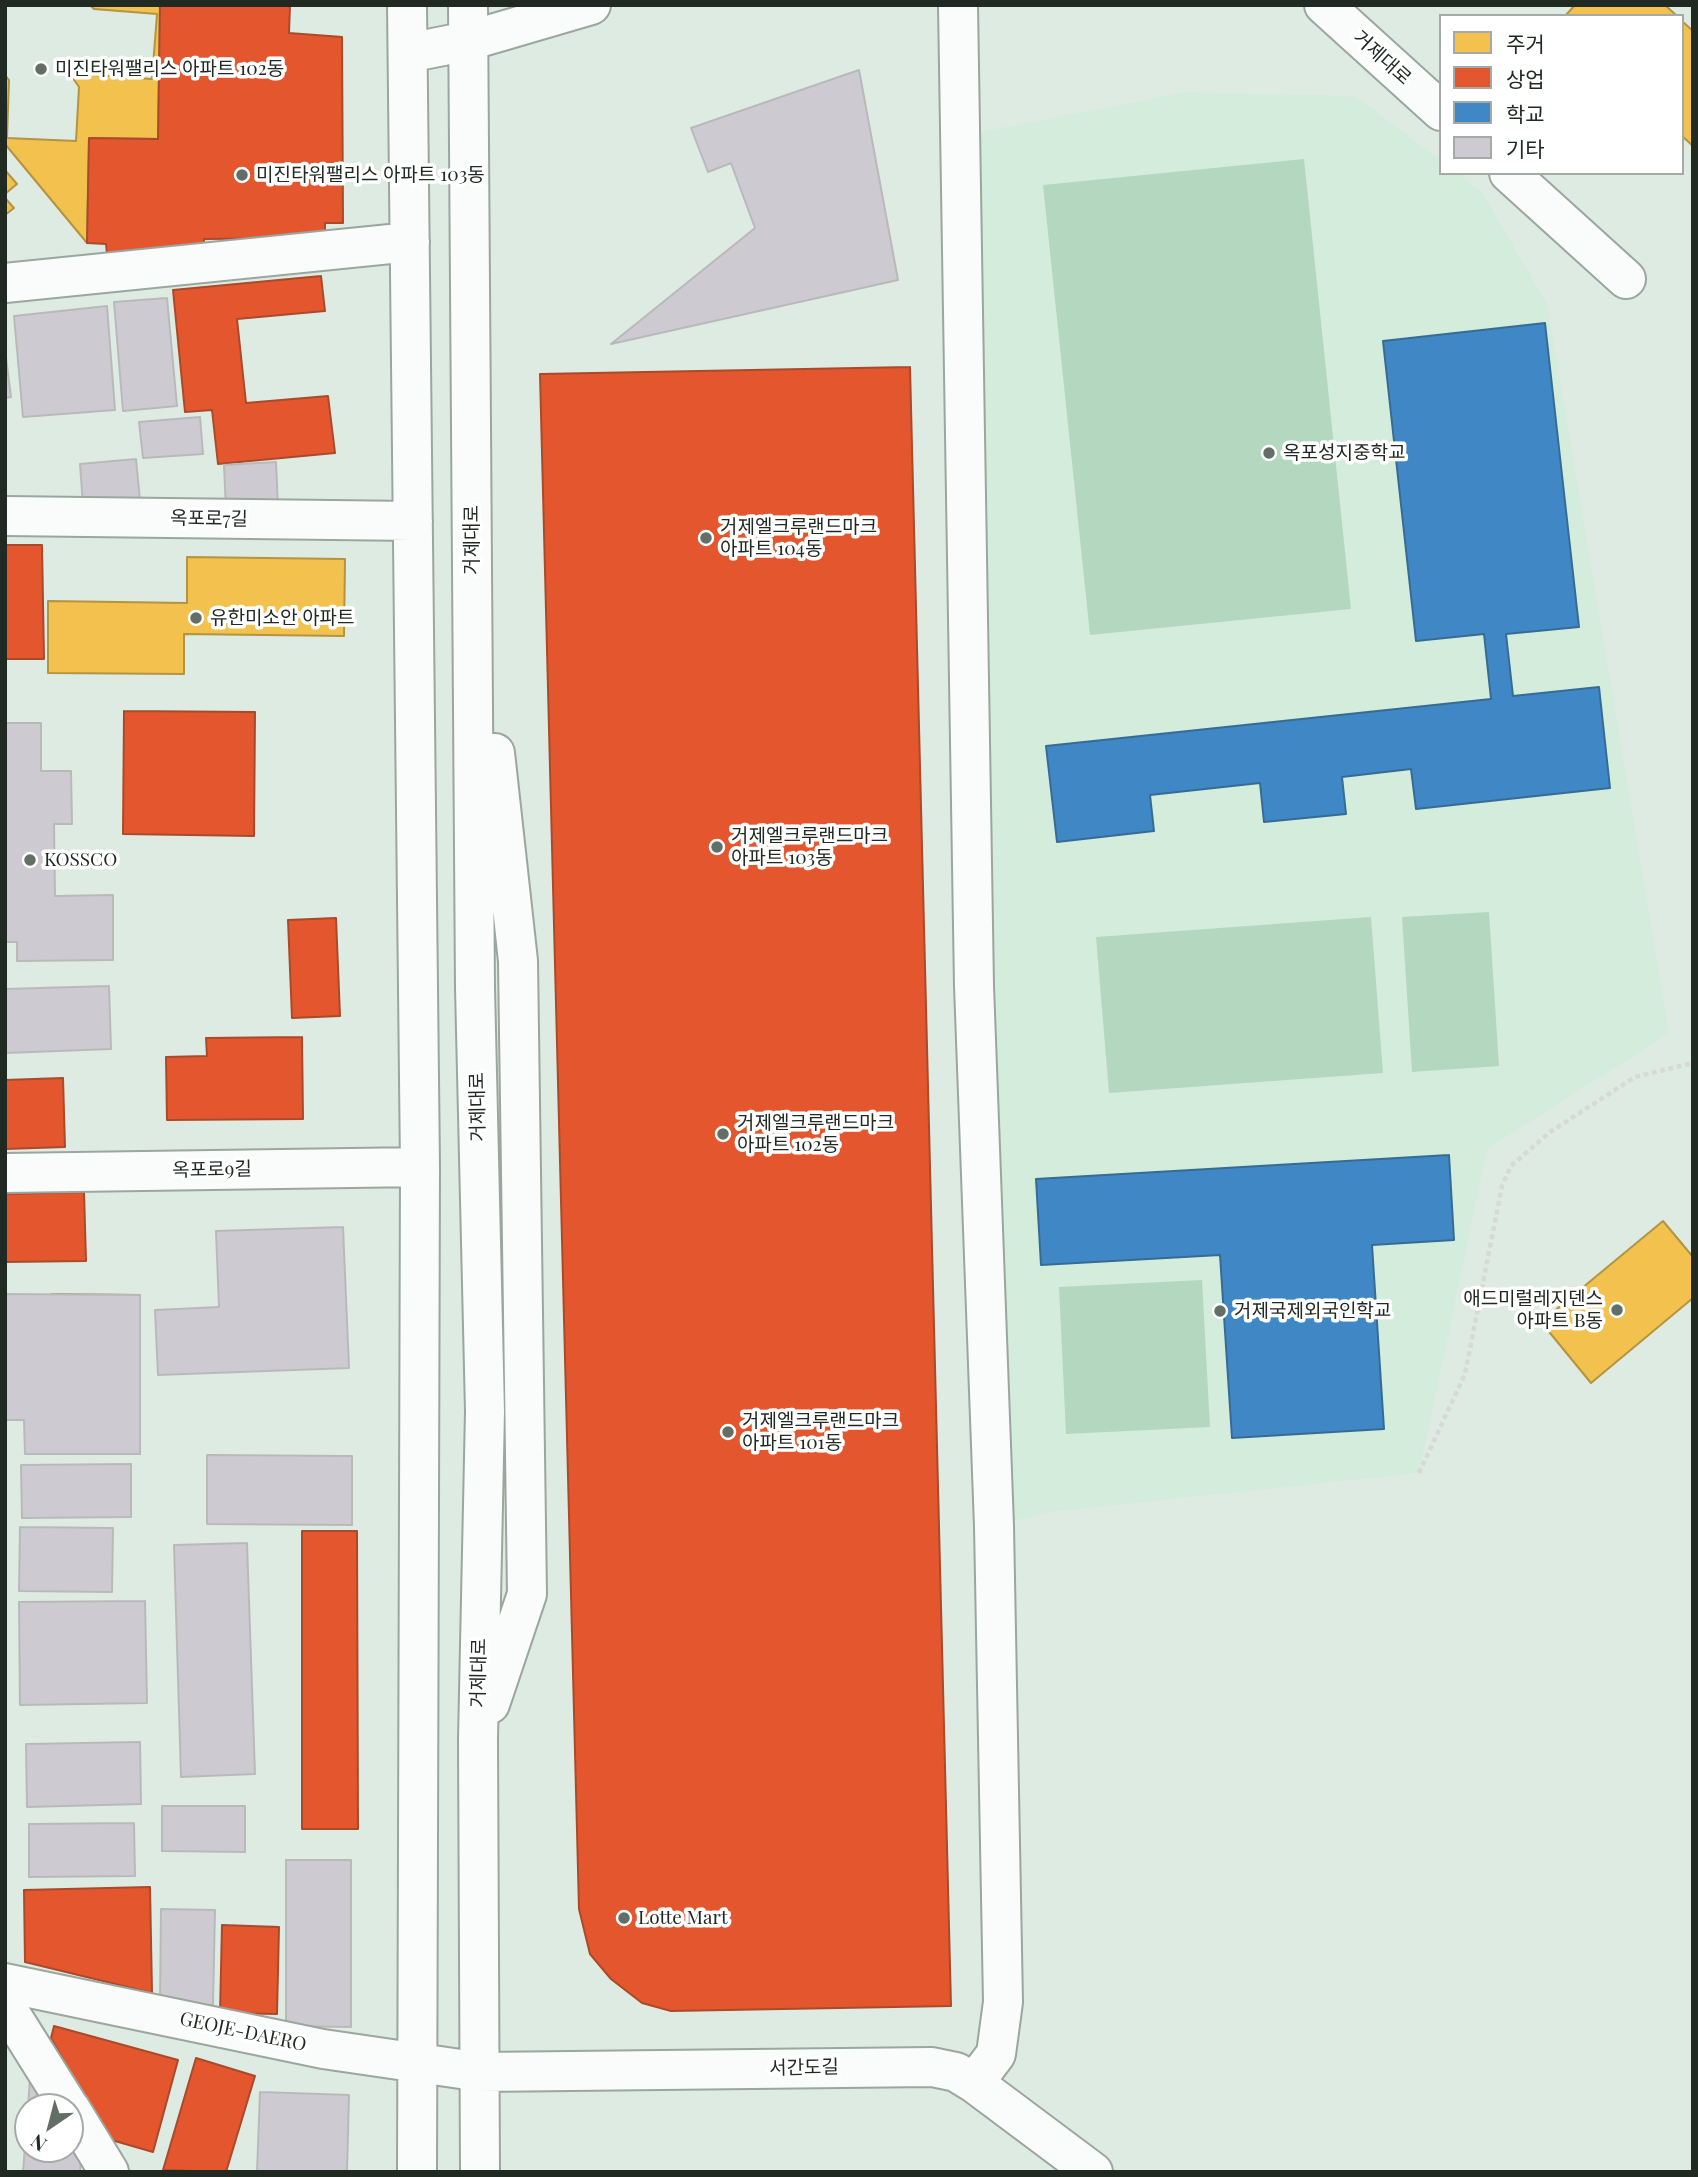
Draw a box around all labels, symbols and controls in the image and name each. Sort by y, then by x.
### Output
legend [1439,14,1684,175]
street label: 거제대로 [1348,26,1416,90]
text: 주거 [1506,29,1545,57]
place label: 미진타워팰리스 아파트 102동 [55,58,284,80]
marker: 미진타워팰리스 아파트 102동 [33,61,49,77]
text: 상업 [1506,64,1545,92]
text: 학교 [1506,99,1545,127]
text: 기타 [1506,134,1545,162]
place label: 미진타워팰리스 아파트 103동 [256,164,485,186]
marker: 미진타워팰리스 아파트 103동 [234,167,250,183]
place label: 옥포성지중학교 [1283,442,1405,464]
marker: 옥포성지중학교 [1261,445,1277,461]
street label: 거제대로 [461,505,483,575]
street label: 옥포로7길 [170,507,248,531]
place label: 거제엘크루랜드마크 아파트 104동 [720,516,877,560]
marker: 거제엘크루랜드마크 아파트 104동 [698,530,714,546]
place label: 유한미소안 아파트 [210,607,355,629]
marker: 유한미소안 아파트 [188,610,204,626]
place label: 거제엘크루랜드마크 아파트 103동 [731,825,888,869]
marker: 거제엘크루랜드마크 아파트 103동 [709,839,725,855]
place label: KOSSCO [44,849,117,871]
marker: KOSSCO [22,852,38,868]
street label: 거제대로 [466,1072,490,1142]
place label: 거제엘크루랜드마크 아파트 102동 [737,1112,894,1156]
marker: 거제엘크루랜드마크 아파트 102동 [715,1126,731,1142]
street label: 옥포로9길 [172,1158,252,1182]
place label: 애드미럴레지덴스 아파트 B동 [1463,1288,1603,1332]
place label: 거제국제외국인학교 [1234,1300,1391,1322]
marker: 애드미럴레지덴스 아파트 B동 [1609,1302,1625,1318]
marker: 거제국제외국인학교 [1212,1303,1228,1319]
place label: 거제엘크루랜드마크 아파트 101동 [742,1410,899,1454]
marker: 거제엘크루랜드마크 아파트 101동 [720,1424,736,1440]
street label: 거제대로 [467,1638,491,1708]
place label: Lotte Mart [638,1907,728,1929]
marker: Lotte Mart [616,1910,632,1926]
street label: GEOJE-DAERO [178,2007,308,2057]
street label: 서간도길 [769,2056,839,2080]
north arrow [14,2093,84,2163]
text: N [25,2129,51,2158]

